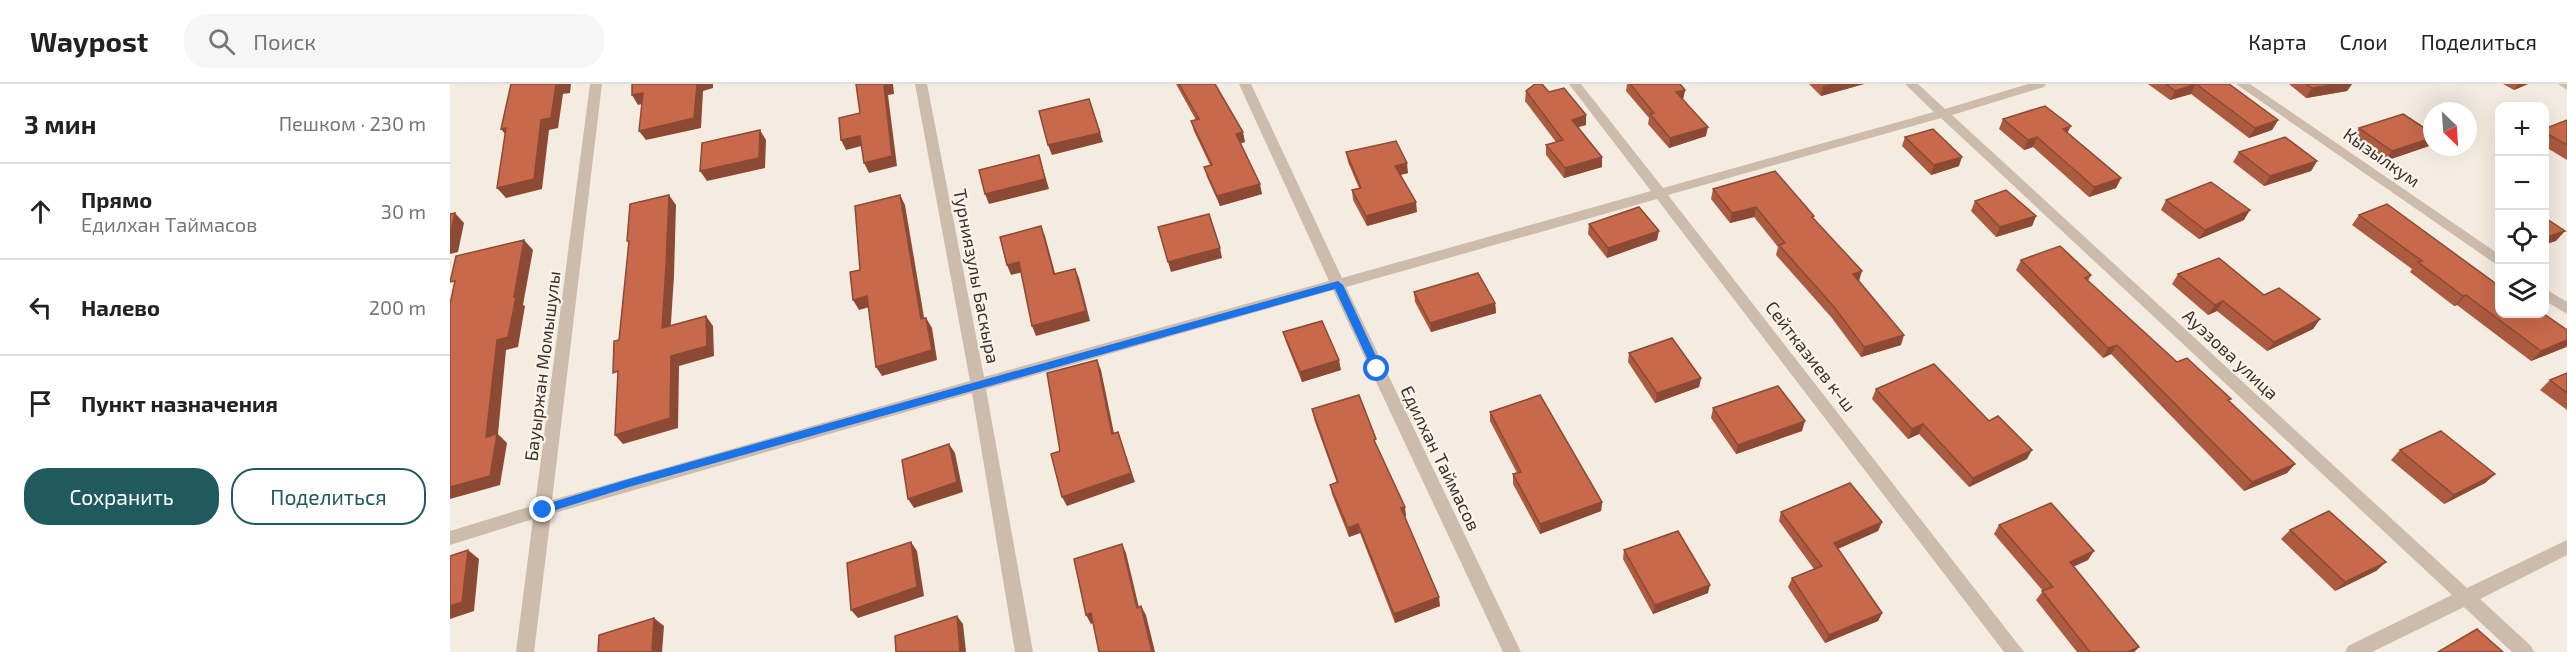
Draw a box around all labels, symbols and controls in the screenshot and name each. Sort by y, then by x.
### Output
search box [184,14,604,68]
text: Waypost [30,24,148,58]
icon: search [205,25,238,58]
text: Поиск [253,28,316,54]
text: Карта [2248,29,2307,54]
text: Слои [2340,29,2388,54]
text: Поделиться [2421,29,2537,54]
north arrow [2423,102,2477,156]
map controls [2495,102,2549,318]
button: + [2495,102,2549,156]
text: 3 мин [24,108,96,139]
text: Пешком · 230 m [279,111,426,135]
street label: Кызылкум [2339,123,2425,191]
button: − [2495,156,2549,210]
text: Прямо [81,186,152,212]
street label: Турниязулы Баскыра [949,187,1005,365]
icon: ahead [24,195,57,228]
text: 30 m [381,199,426,223]
button: locate [2495,210,2549,264]
text: Едилхан Таймасов [81,212,257,236]
button: layers [2495,264,2549,318]
street label: Бауыржан Момышулы [519,270,565,462]
icon: left [24,291,57,324]
text: Налево [81,294,160,320]
text: 200 m [369,295,426,319]
street label: Сейтказиев к-ш [1761,296,1861,416]
street label: Ауэзова улица [2179,304,2283,404]
route start [1363,355,1389,381]
street label: Едилхан Таймасов [1396,382,1486,534]
icon: arrive [24,387,57,420]
text: Пункт назначения [81,390,278,416]
button: Сохранить [24,468,219,525]
button: Поделиться [231,468,426,525]
route end [529,496,555,522]

